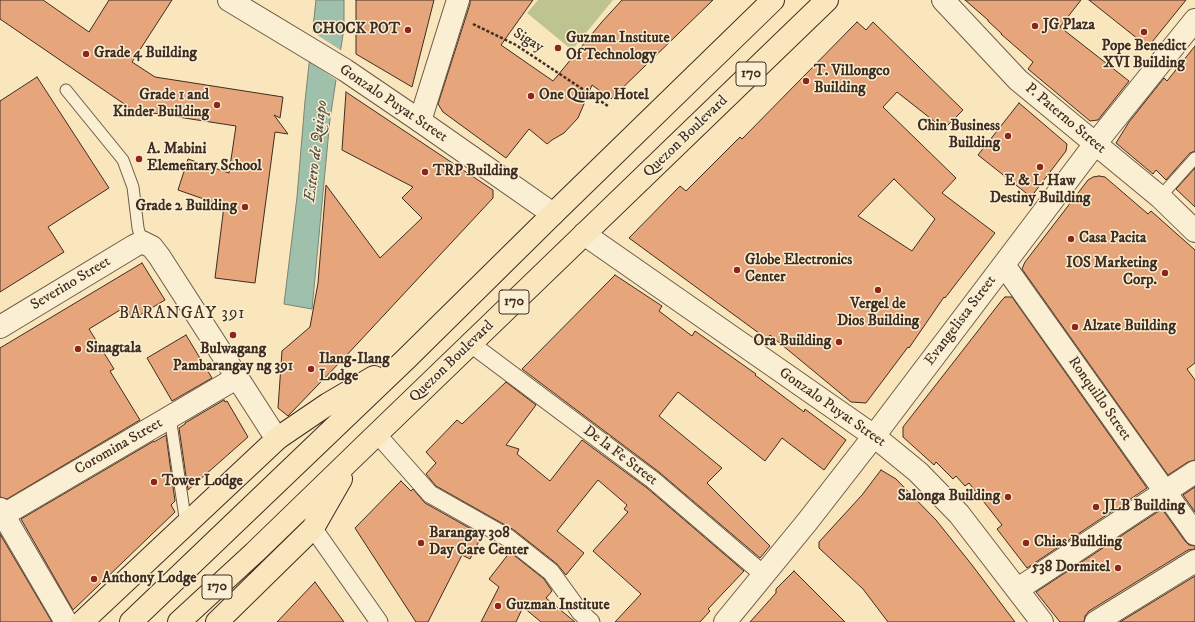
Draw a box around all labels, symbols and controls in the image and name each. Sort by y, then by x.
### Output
place label: JG Plaza [1043,17,1095,35]
place label: CHOCK POT [313,21,400,39]
marker: JG Plaza [1030,21,1040,31]
marker: CHOCK POT [403,25,413,35]
street label: Sigay [509,25,547,57]
marker: Pope Benedict XVI Building [1139,27,1149,37]
place label: Guzman Institute Of Technology [566,30,670,65]
place label: Pope Benedict XVI Building [1102,38,1186,73]
marker: Guzman Institute Of Technology [553,43,563,53]
place label: Grade 4 Building [94,45,197,63]
marker: Grade 4 Building [81,49,91,59]
street label: Gonzalo Puyat Street [336,61,450,147]
road number: 170 [736,62,766,86]
place label: T. Villongco Building [814,63,890,98]
marker: T. Villongco Building [801,76,811,86]
street label: P. Paterno Street [1021,80,1109,158]
place label: Grade 1 and Kinder Building [113,87,209,122]
place label: One Quiapo Hotel [539,87,649,105]
marker: One Quiapo Hotel [526,91,536,101]
street label: Quezon Boulevard [640,92,732,182]
water label: Estero de Quiapo [301,99,333,203]
marker: Grade 1 and Kinder Building [212,100,222,110]
place label: Chin Business Building [918,118,1000,153]
marker: Chin Business Building [1003,131,1013,141]
place label: A. Mabini Elementary School [147,141,262,176]
marker: A. Mabini Elementary School [134,154,144,164]
marker: E & L Haw Destiny Building [1035,162,1045,172]
place label: TRP Building [433,163,518,181]
marker: TRP Building [420,167,430,177]
place label: E & L Haw Destiny Building [990,173,1090,208]
place label: Grade 2 Building [135,198,237,216]
marker: Grade 2 Building [240,202,250,212]
place label: Casa Pacita [1079,230,1146,248]
marker: Casa Pacita [1066,234,1076,244]
place label: Globe Electronics Center [745,252,852,287]
street label: Severino Street [28,253,114,315]
place label: IOS Marketing Corp. [1066,255,1157,290]
marker: Globe Electronics Center [732,265,742,275]
marker: IOS Marketing Corp. [1160,268,1170,278]
street label: Evangelista Street [921,272,1001,370]
marker: Vergel de Dios Building [873,285,883,295]
road number: 170 [499,290,529,314]
place label: Vergel de Dios Building [837,296,919,331]
district label: BARANGAY 391 [118,304,246,324]
street label: Quezon Boulevard [406,317,498,407]
place label: Alzate Building [1083,318,1176,336]
marker: Alzate Building [1070,322,1080,332]
marker: Bulwagang Pambarangay ng 391 [228,330,238,340]
place label: Ora Building [754,333,831,351]
marker: Ora Building [834,337,844,347]
place label: Sinagtala [86,340,141,358]
place label: Bulwagang Pambarangay ng 391 [173,341,293,376]
marker: Sinagtala [73,344,83,354]
place label: Ilang-Ilang Lodge [319,351,389,386]
street label: Ronquillo Street [1063,354,1135,444]
marker: Ilang-Ilang Lodge [306,364,316,374]
street label: Gonzalo Puyat Street [775,364,889,452]
street label: Coromina Street [72,415,166,479]
street label: De la Fe Street [579,422,661,490]
place label: Tower Lodge [162,473,243,491]
marker: Tower Lodge [149,477,159,487]
place label: Salonga Building [898,488,1000,506]
marker: Salonga Building [1003,492,1013,502]
place label: JLB Building [1104,498,1185,516]
marker: JLB Building [1091,502,1101,512]
place label: Barangay 308 Day Care Center [429,525,529,560]
place label: Chias Building [1034,534,1122,552]
marker: Barangay 308 Day Care Center [416,538,426,548]
marker: Chias Building [1021,538,1031,548]
place label: 538 Dormitel [1032,559,1110,577]
marker: 538 Dormitel [1113,563,1123,573]
place label: Anthony Lodge [102,570,196,588]
marker: Anthony Lodge [89,574,99,584]
road number: 170 [202,575,232,599]
place label: Guzman Institute [506,597,610,615]
marker: Guzman Institute [493,601,503,611]

